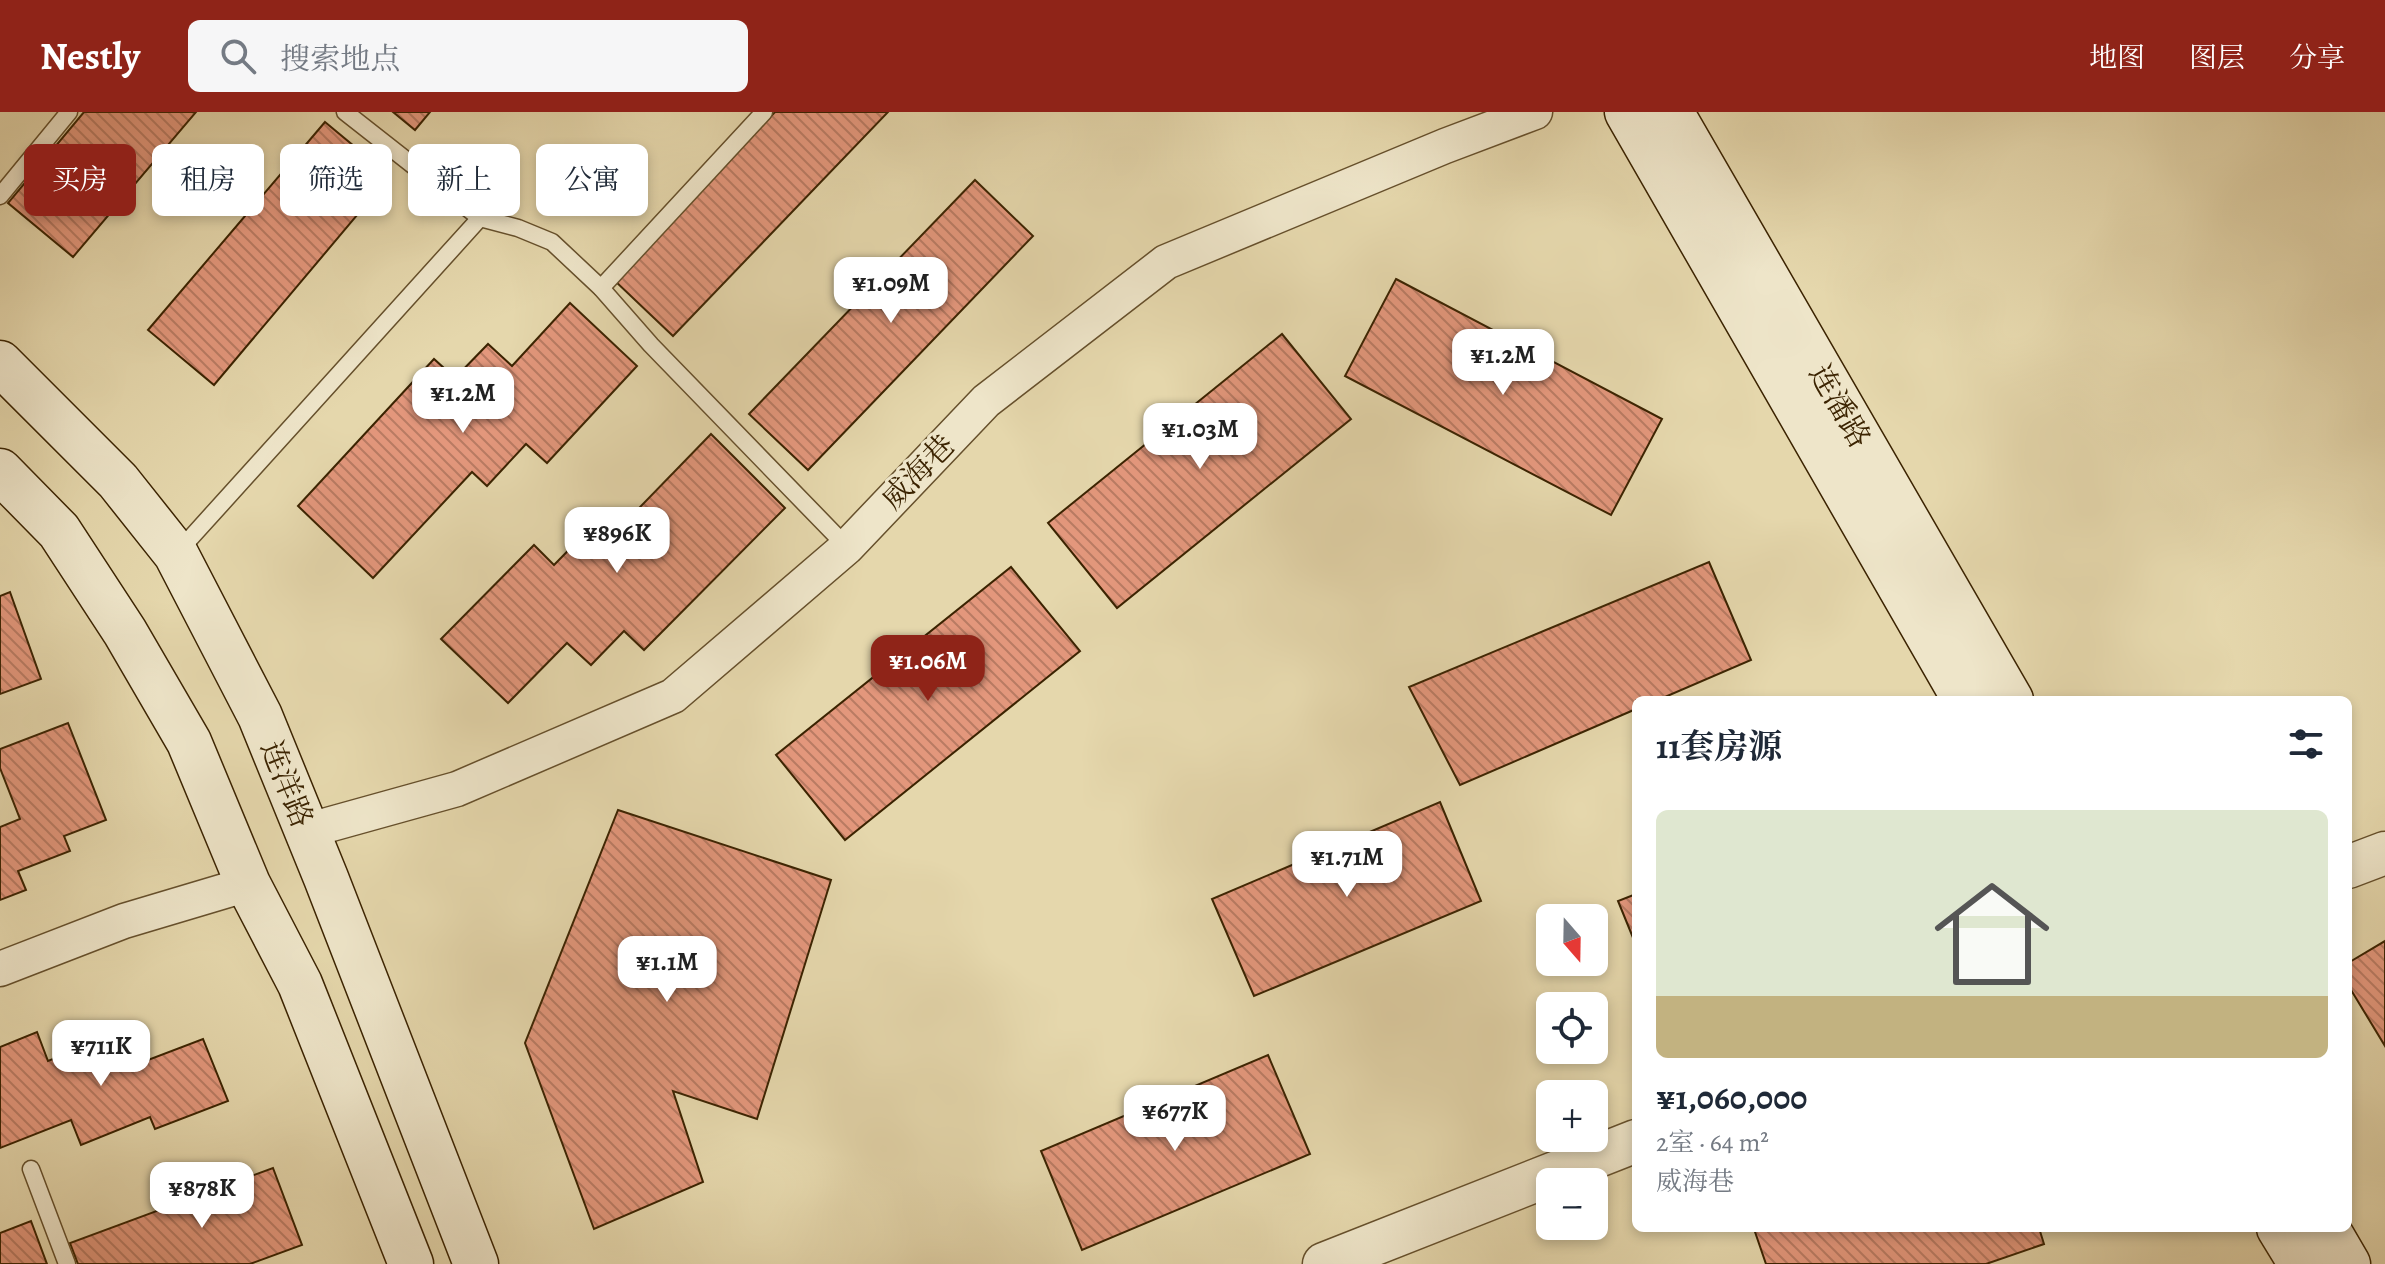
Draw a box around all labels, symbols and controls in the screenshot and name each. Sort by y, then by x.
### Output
search box [188,20,748,92]
text: Nestly [40,30,140,82]
icon: search [216,34,260,78]
text: 搜索地点 [280,39,400,79]
text: 地图 [2089,39,2145,77]
text: 图层 [2189,39,2245,77]
text: 分享 [2289,39,2345,77]
chip: 买房 [24,144,136,216]
chip: 租房 [152,144,264,216]
chip: 筛选 [280,144,392,216]
chip: 新上 [408,144,520,216]
chip: 公寓 [536,144,648,216]
pin: ¥1.09M [826,257,956,325]
text: ¥1.09M [852,265,930,300]
pin: ¥1.2M [1447,329,1559,397]
text: ¥1.2M [1470,337,1536,372]
street label: 连潘路 [1800,357,1880,455]
pin: ¥1.2M [407,367,519,435]
text: ¥1.2M [430,375,496,410]
pin: ¥1.03M [1135,403,1265,471]
text: ¥1.03M [1161,411,1239,446]
street label: 威海巷 [872,426,964,518]
pin: ¥896K [561,507,673,575]
text: ¥896K [583,515,651,550]
pin: ¥1.06M [863,635,993,703]
text: ¥1.06M [889,643,967,678]
icon: filters [2284,722,2328,766]
text: 11套房源 [1656,723,1782,770]
street label: 连洋路 [252,735,322,833]
pin: ¥1.71M [1282,831,1412,899]
text: ¥1.71M [1310,839,1384,874]
icon: home [1920,862,2064,1006]
north arrow [1536,904,1608,976]
map controls [1536,904,1608,1240]
pin: ¥1.1M [611,936,723,1004]
text: ¥1.1M [636,944,698,979]
button: locate [1536,992,1608,1064]
pin: ¥711K [45,1020,157,1088]
text: ¥711K [70,1028,132,1063]
text: ¥1,060,000 [1656,1074,1807,1121]
button: + [1536,1080,1608,1152]
pin: ¥677K [1119,1085,1231,1153]
text: ¥677K [1142,1093,1208,1128]
text: 2室 · 64 m² [1656,1125,1769,1160]
pin: ¥878K [146,1162,258,1230]
text: 威海巷 [1656,1164,1734,1199]
button: − [1536,1168,1608,1240]
text: ¥878K [168,1170,236,1205]

